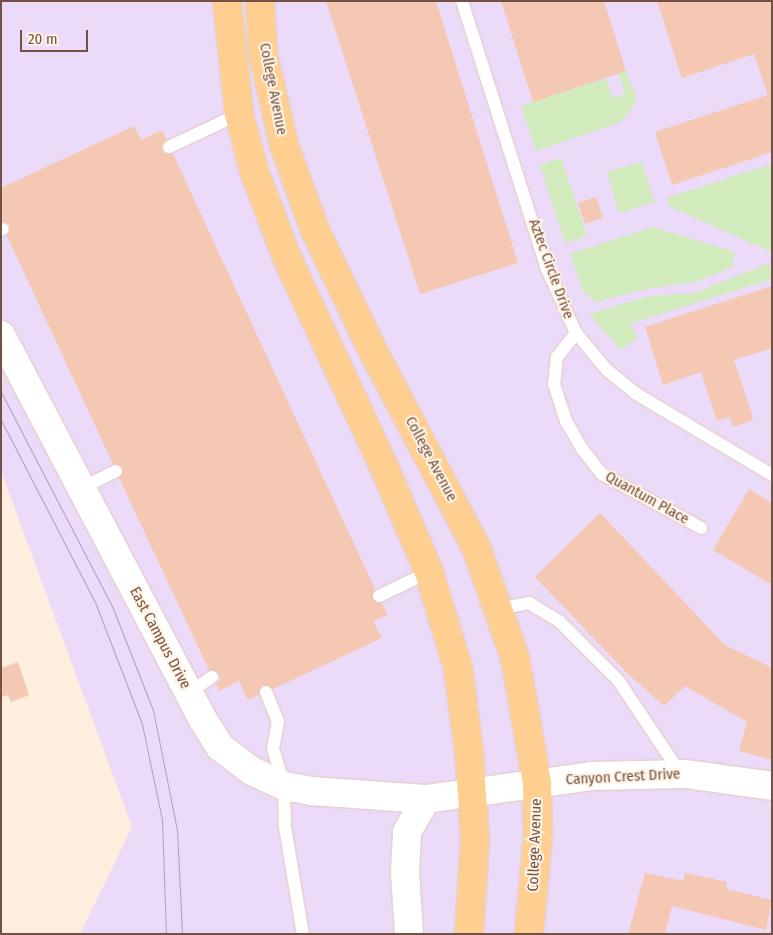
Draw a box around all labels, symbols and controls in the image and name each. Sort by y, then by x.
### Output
scale bar [22,20,90,52]
text: 20 m [28,30,58,48]
street label: College Avenue [255,41,291,137]
street label: Aztec Circle Drive [525,217,577,321]
street label: College Avenue [401,414,461,504]
street label: Quantum Place [602,468,692,528]
street label: East Campus Drive [126,584,194,692]
street label: Canyon Crest Drive [565,765,681,789]
street label: College Avenue [524,798,546,892]

